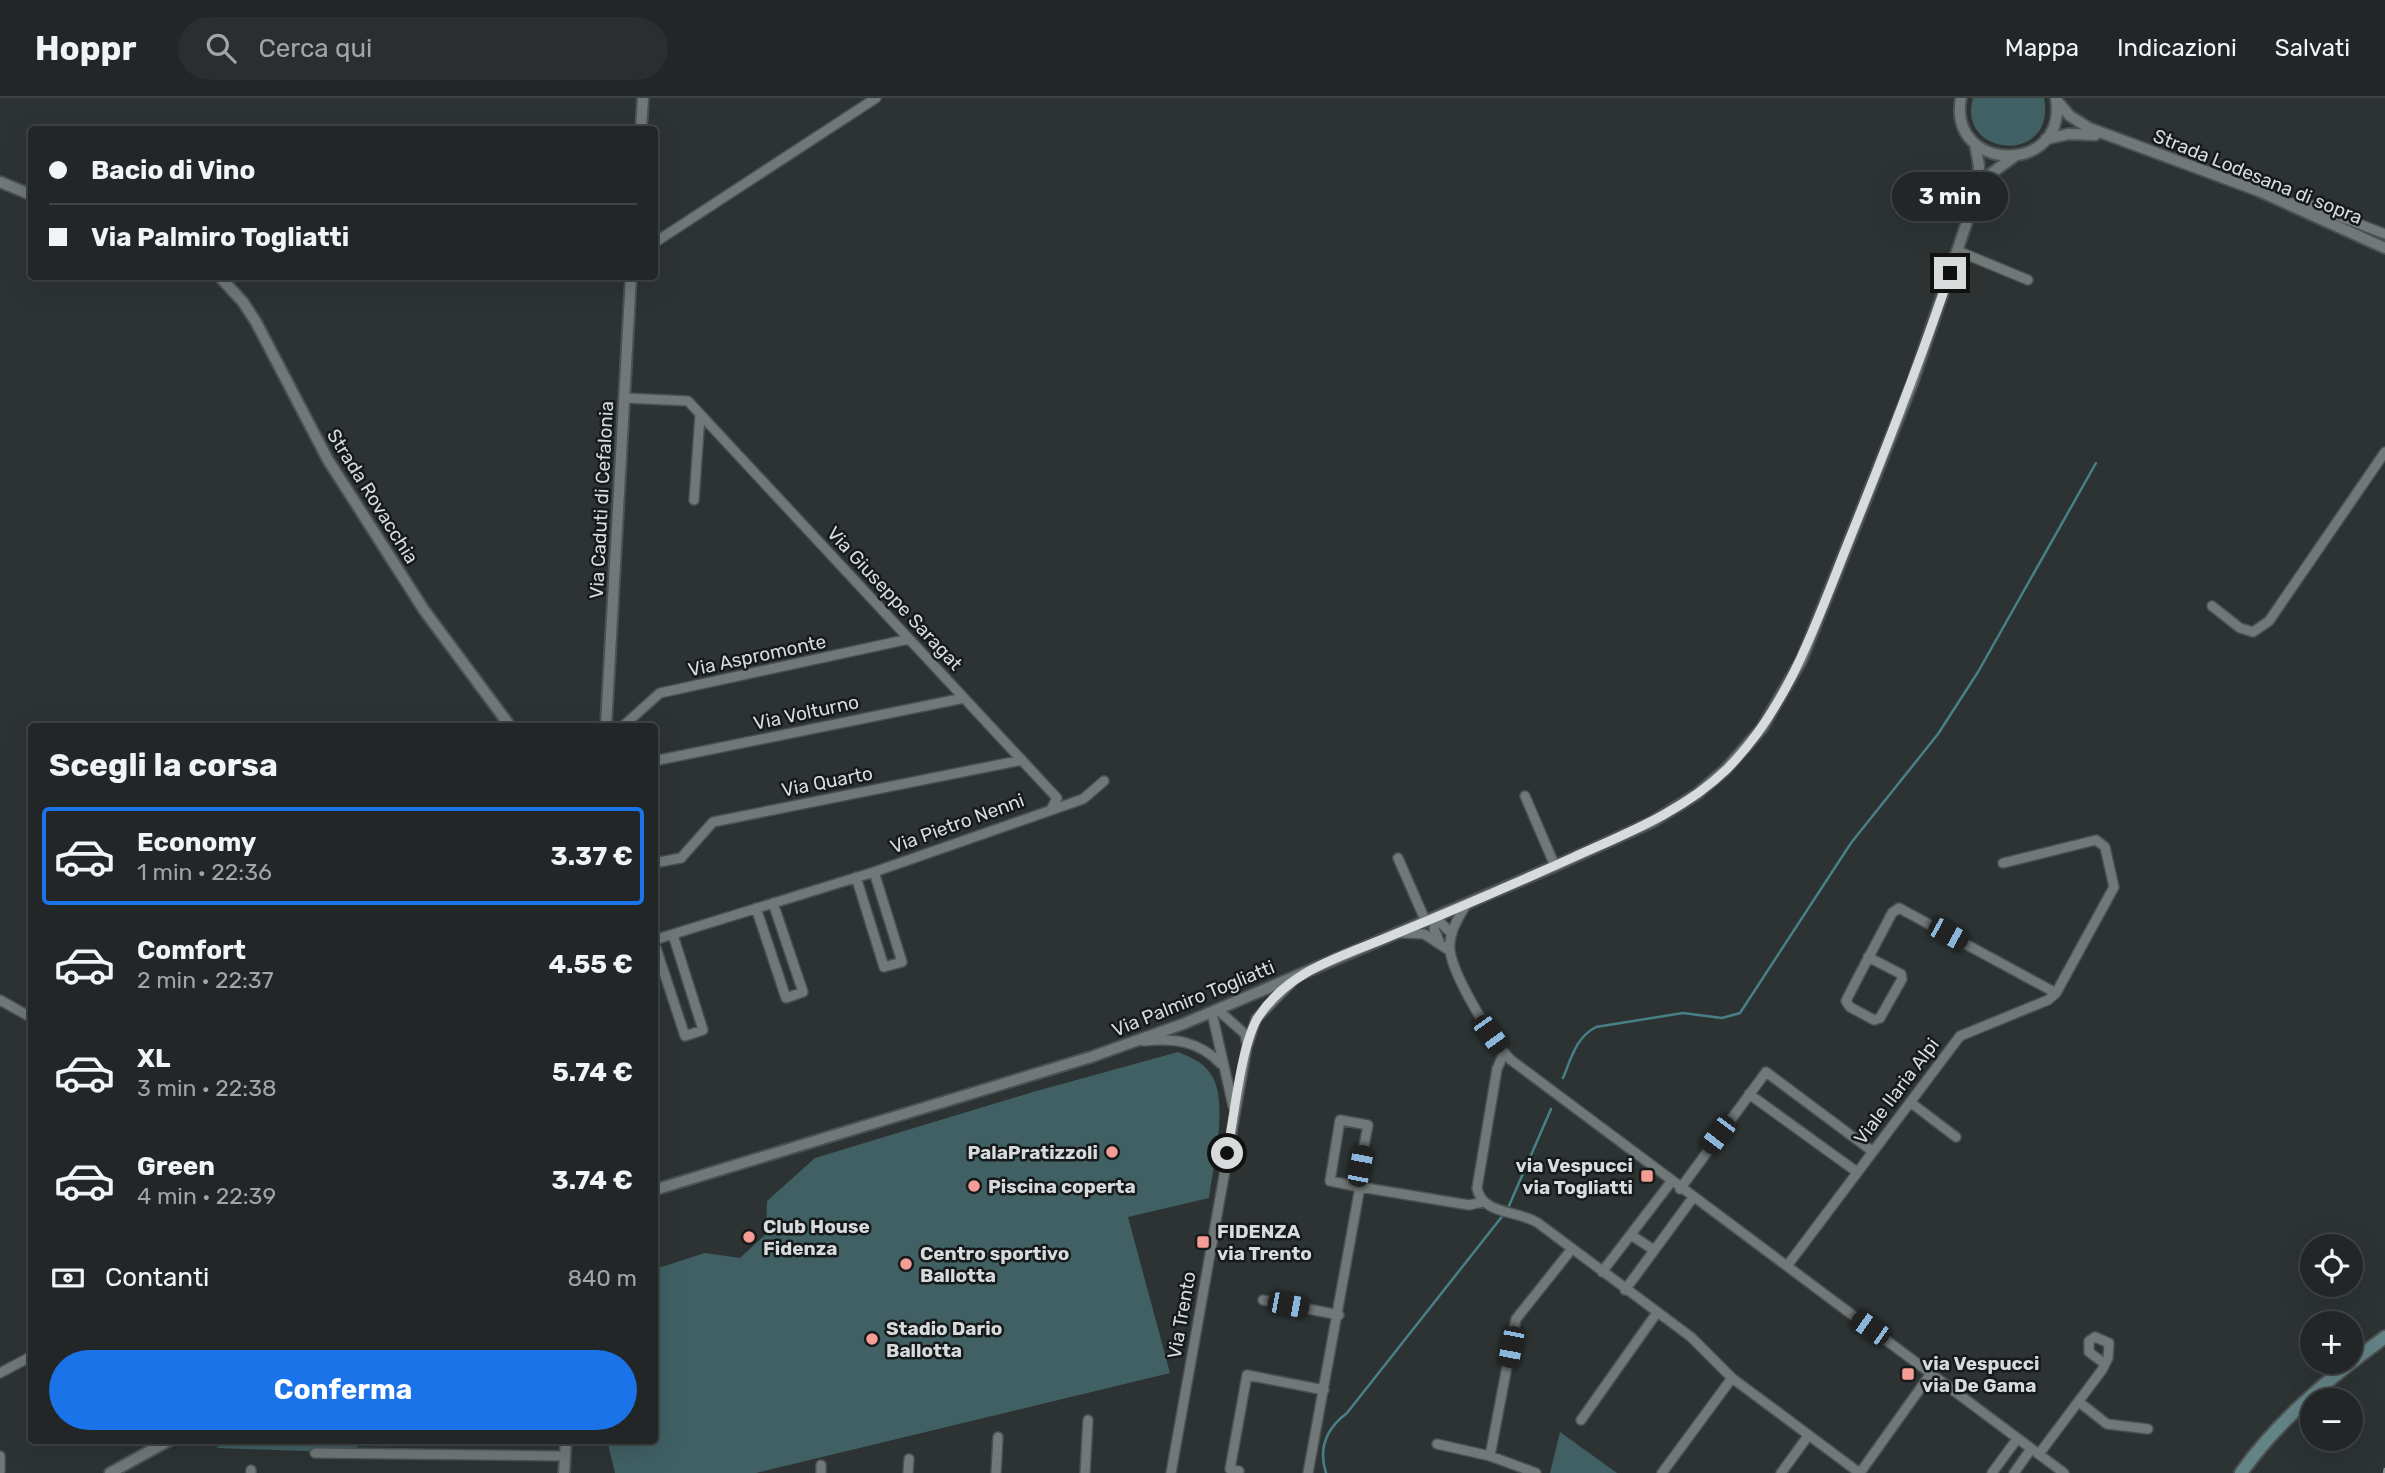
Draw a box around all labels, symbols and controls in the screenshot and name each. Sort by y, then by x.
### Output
search box [178,17,668,80]
text: Hoppr [35,29,136,68]
icon: search [202,29,240,67]
text: Cerca qui [258,33,372,64]
text: Mappa [2005,34,2079,62]
text: Indicazioni [2117,34,2237,62]
text: Salvati [2275,34,2350,62]
street label: Strada Lodesana di sopra [2150,124,2366,229]
text: Bacio di Vino [91,155,255,186]
callout: 3 min [1892,172,2008,220]
text: 3 min [1919,182,1981,210]
text: Via Palmiro Togliatti [91,222,349,253]
route end [1934,257,1966,289]
street label: Via Caduti di Cefalonia [585,400,618,600]
street label: Strada Rovacchia [322,425,423,568]
street label: Via Giuseppe Saragat [822,522,968,675]
street label: Via Aspromonte [686,630,828,681]
street label: Via Volturno [751,690,861,735]
text: Scegli la corsa [49,746,278,784]
street label: Via Quarto [780,761,875,802]
street label: Via Pietro Nenni [887,789,1027,858]
icon: car [53,825,116,888]
text: Economy [137,827,256,858]
text: 3.37 € [551,841,633,872]
text: 1 min · 22:36 [137,858,272,886]
car [1925,915,1972,953]
icon: car [53,933,116,996]
text: Comfort [137,935,246,966]
text: 4.55 € [549,949,633,980]
street label: Via Palmiro Togliatti [1109,955,1278,1042]
text: 2 min · 22:37 [137,966,273,994]
car [1470,1011,1511,1057]
street label: Viale Ilaria Alpi [1849,1034,1944,1149]
icon: car [53,1041,116,1104]
text: XL [137,1043,170,1074]
text: 5.74 € [552,1057,633,1088]
text: 3 min · 22:38 [137,1074,277,1102]
car [1697,1112,1740,1158]
route start [1211,1137,1243,1169]
place label: PalaPratizzoli [967,1141,1098,1164]
car [1346,1143,1375,1189]
marker: PalaPratizzoli [1104,1144,1120,1160]
icon: car [53,1149,116,1212]
text: Green [137,1151,215,1182]
place label: via Vespucci via Togliatti [1516,1154,1633,1199]
text: 3.74 € [552,1165,633,1196]
marker: via Vespucci via Togliatti [1639,1168,1655,1184]
place label: Piscina coperta [988,1175,1136,1198]
marker: Piscina coperta [966,1178,982,1194]
text: 4 min · 22:39 [137,1182,276,1210]
place label: Club House Fidenza [763,1215,870,1260]
place label: FIDENZA via Trento [1217,1220,1312,1265]
marker: Club House Fidenza [741,1229,757,1245]
marker: FIDENZA via Trento [1195,1234,1211,1250]
map controls [2300,1234,2363,1451]
button: locate [2300,1234,2363,1297]
place label: Centro sportivo Ballotta [920,1242,1069,1287]
marker: Centro sportivo Ballotta [898,1256,914,1272]
icon: cash [49,1259,87,1297]
text: Contanti [105,1262,209,1293]
text: 840 m [567,1264,637,1292]
street label: Via Trento [1162,1270,1201,1361]
car [1266,1291,1311,1319]
car [1847,1307,1894,1349]
button: + [2300,1311,2363,1374]
place label: Stadio Dario Ballotta [886,1317,1002,1362]
car [1497,1324,1526,1370]
marker: Stadio Dario Ballotta [864,1331,880,1347]
button: Conferma [49,1350,637,1430]
place label: via Vespucci via De Gama [1922,1352,2039,1397]
marker: via Vespucci via De Gama [1900,1366,1916,1382]
button: − [2300,1388,2363,1451]

